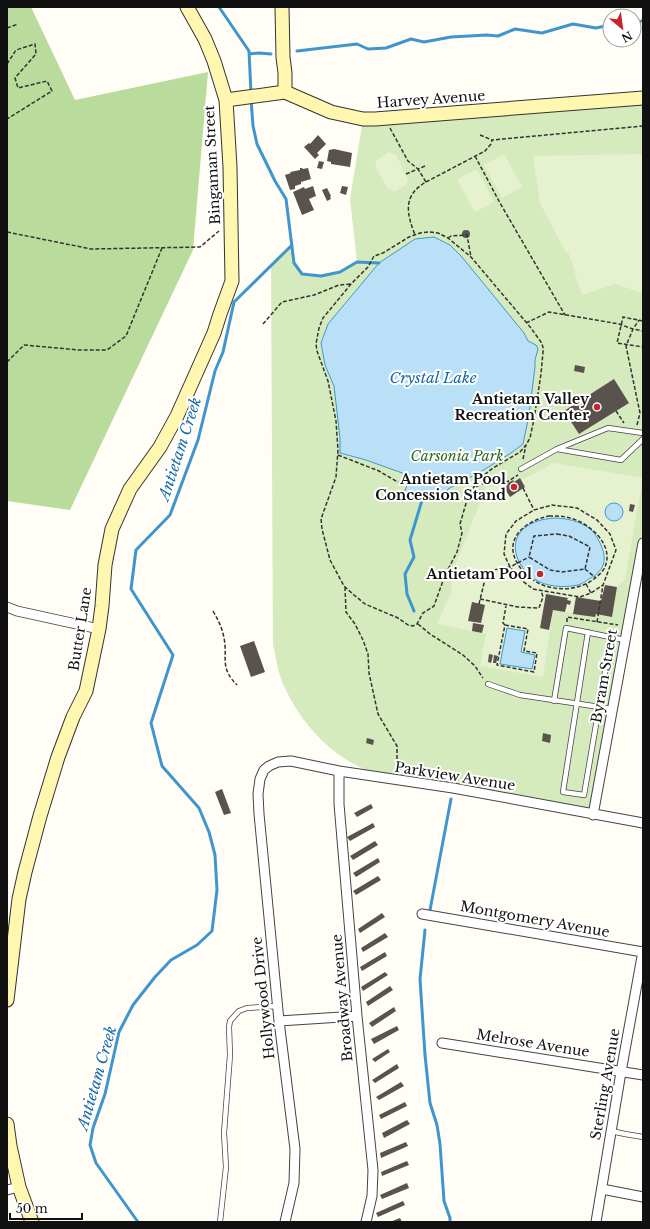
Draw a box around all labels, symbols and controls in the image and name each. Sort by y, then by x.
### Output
north arrow [602,8,642,48]
text: N [618,28,635,46]
street label: Harvey Avenue [376,86,486,112]
street label: Bingaman Street [200,104,224,225]
water label: Crystal Lake [389,368,477,387]
place label: Antietam Valley Recreation Center [455,390,590,424]
water label: Antietam Creek [153,395,205,505]
marker: Antietam Valley Recreation Center [592,402,602,412]
park label: Carsonia Park [411,447,503,465]
place label: Antietam Pool Concession Stand [375,470,506,504]
marker: Antietam Pool Concession Stand [509,482,519,492]
place label: Antietam Pool [425,565,532,583]
marker: Antietam Pool [535,569,545,579]
street label: Butter Lane [64,586,96,672]
street label: Byram Street [587,627,621,724]
street label: Parkview Avenue [393,758,517,794]
street label: Montgomery Avenue [459,897,611,941]
street label: Broadway Avenue [327,933,357,1063]
street label: Hollywood Drive [248,936,278,1060]
water label: Antietam Creek [72,1024,120,1134]
street label: Melrose Avenue [475,1025,591,1061]
street label: Sterling Avenue [586,1027,624,1141]
scale bar [10,1195,82,1221]
text: 50 m [16,1201,48,1216]

